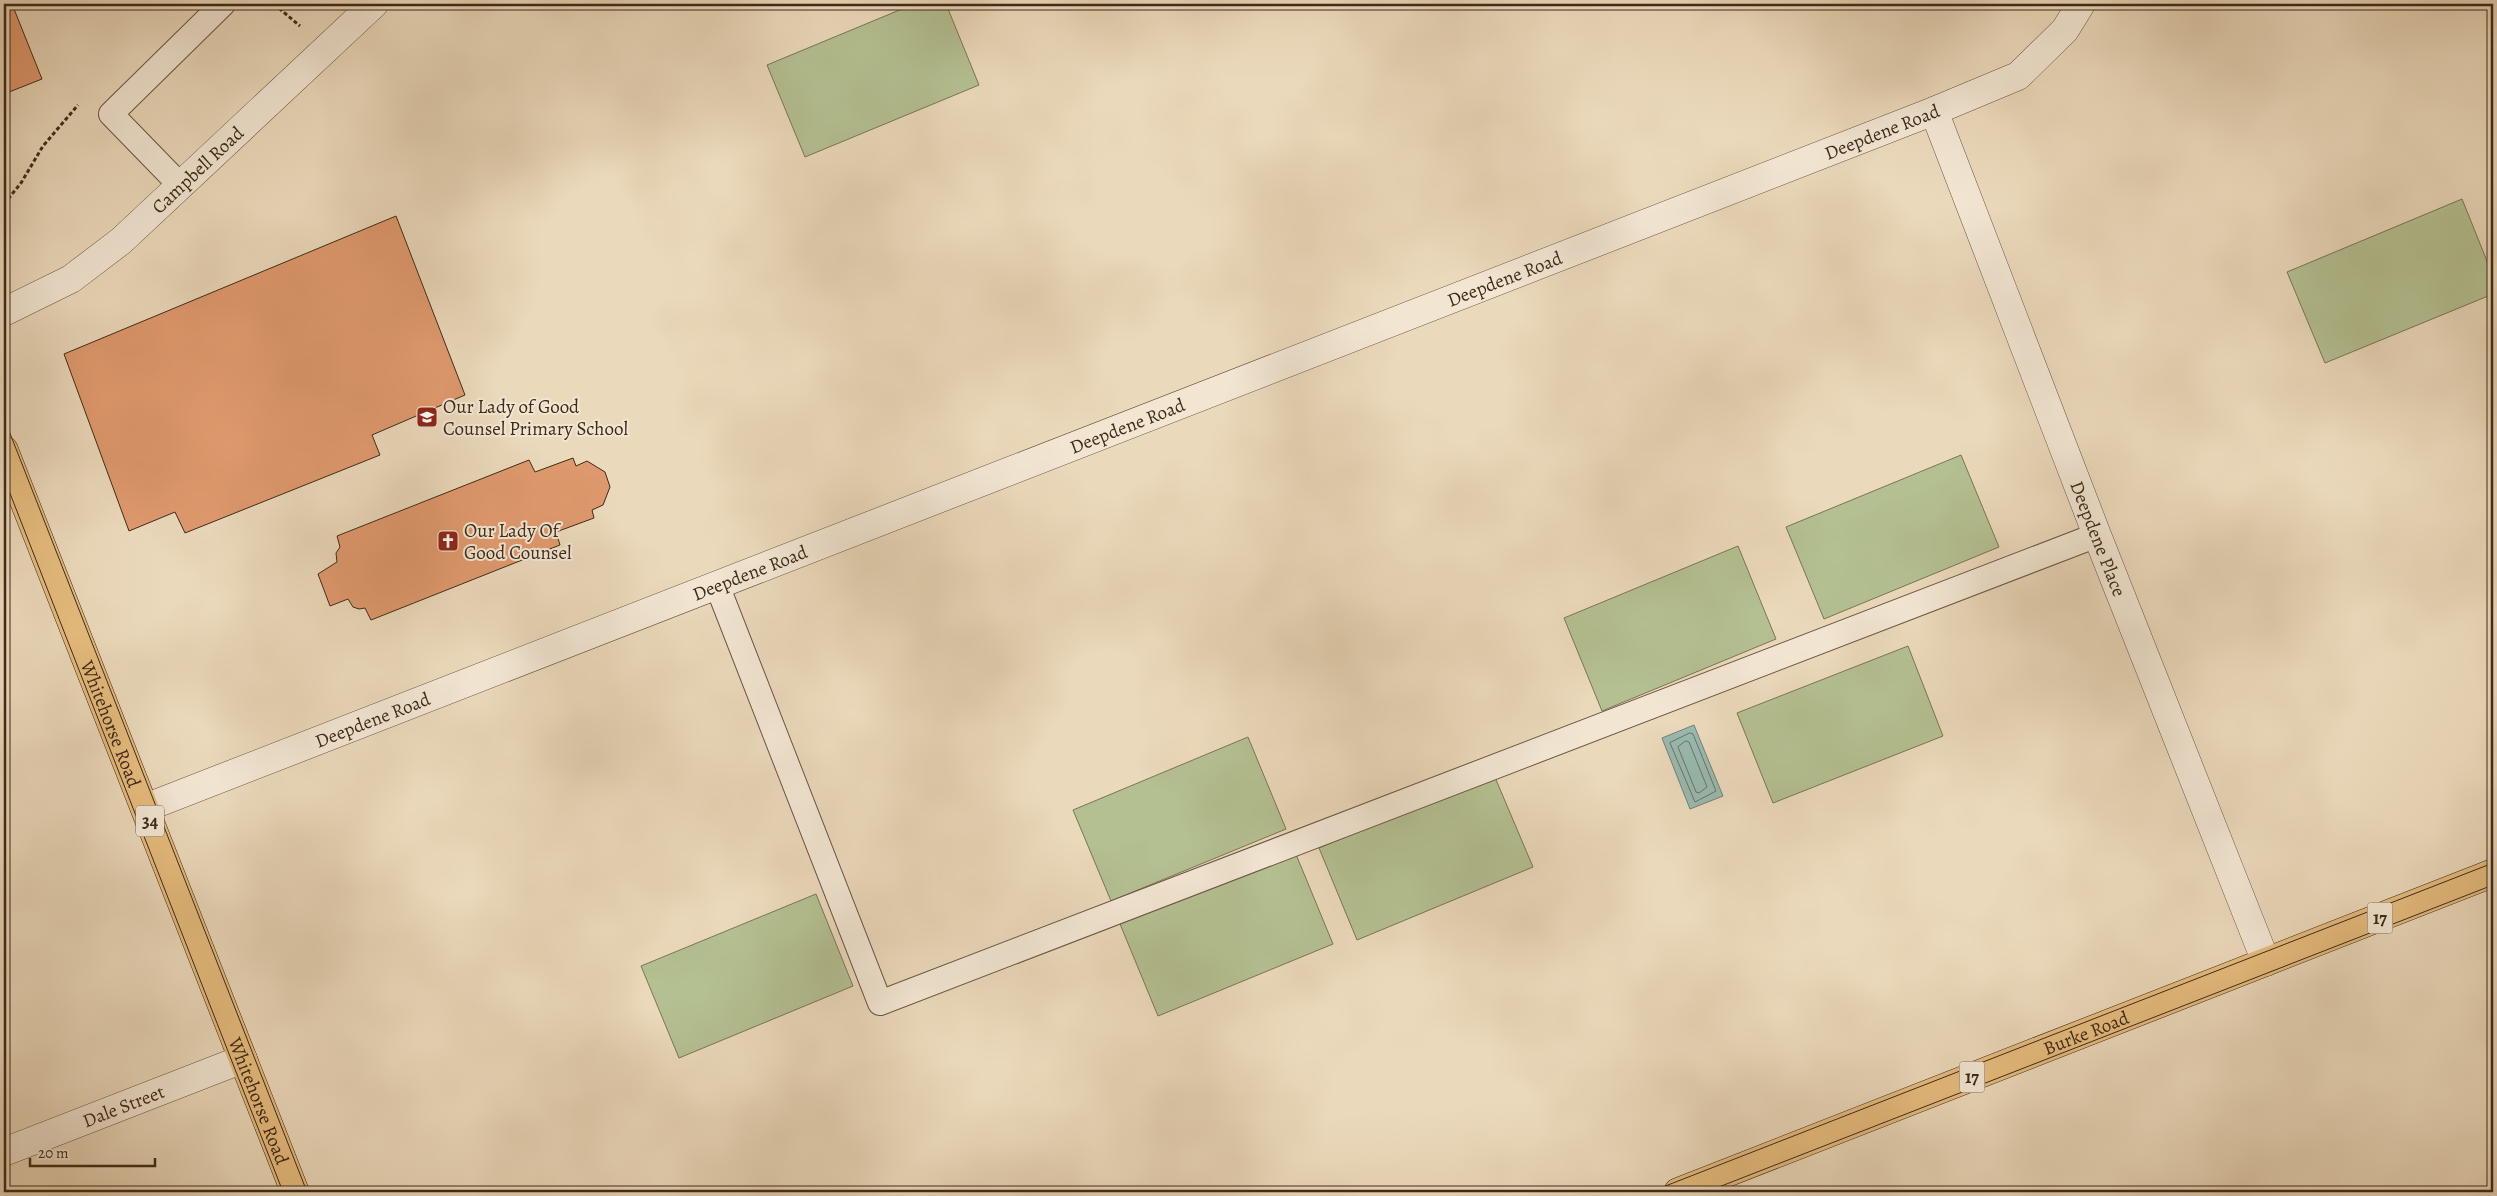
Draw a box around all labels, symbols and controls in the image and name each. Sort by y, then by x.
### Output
street label: Deepdene Road [1821,98,1944,166]
street label: Campbell Road [146,120,250,220]
street label: Deepdene Road [1444,245,1567,313]
street label: Deepdene Road [1066,392,1189,460]
place label: Our Lady of Good Counsel Primary School [443,394,628,442]
school or university icon: Our Lady of Good Counsel Primary School [415,405,439,429]
street label: Deepdene Place [2063,477,2132,600]
place label: Our Lady Of Good Counsel [464,518,572,566]
church icon: Our Lady Of Good Counsel [436,529,460,553]
street label: Deepdene Road [689,539,812,607]
street label: Whitehorse Road [73,656,147,792]
street label: Deepdene Road [311,686,435,755]
road number: 34 [136,806,164,836]
road number: 17 [2368,902,2392,934]
street label: Burke Road [2040,1005,2134,1062]
street label: Whitehorse Road [221,1033,295,1169]
road number: 17 [1960,1062,1984,1092]
street label: Dale Street [79,1079,168,1134]
scale bar [30,1136,155,1168]
text: 20 m [38,1143,69,1163]

